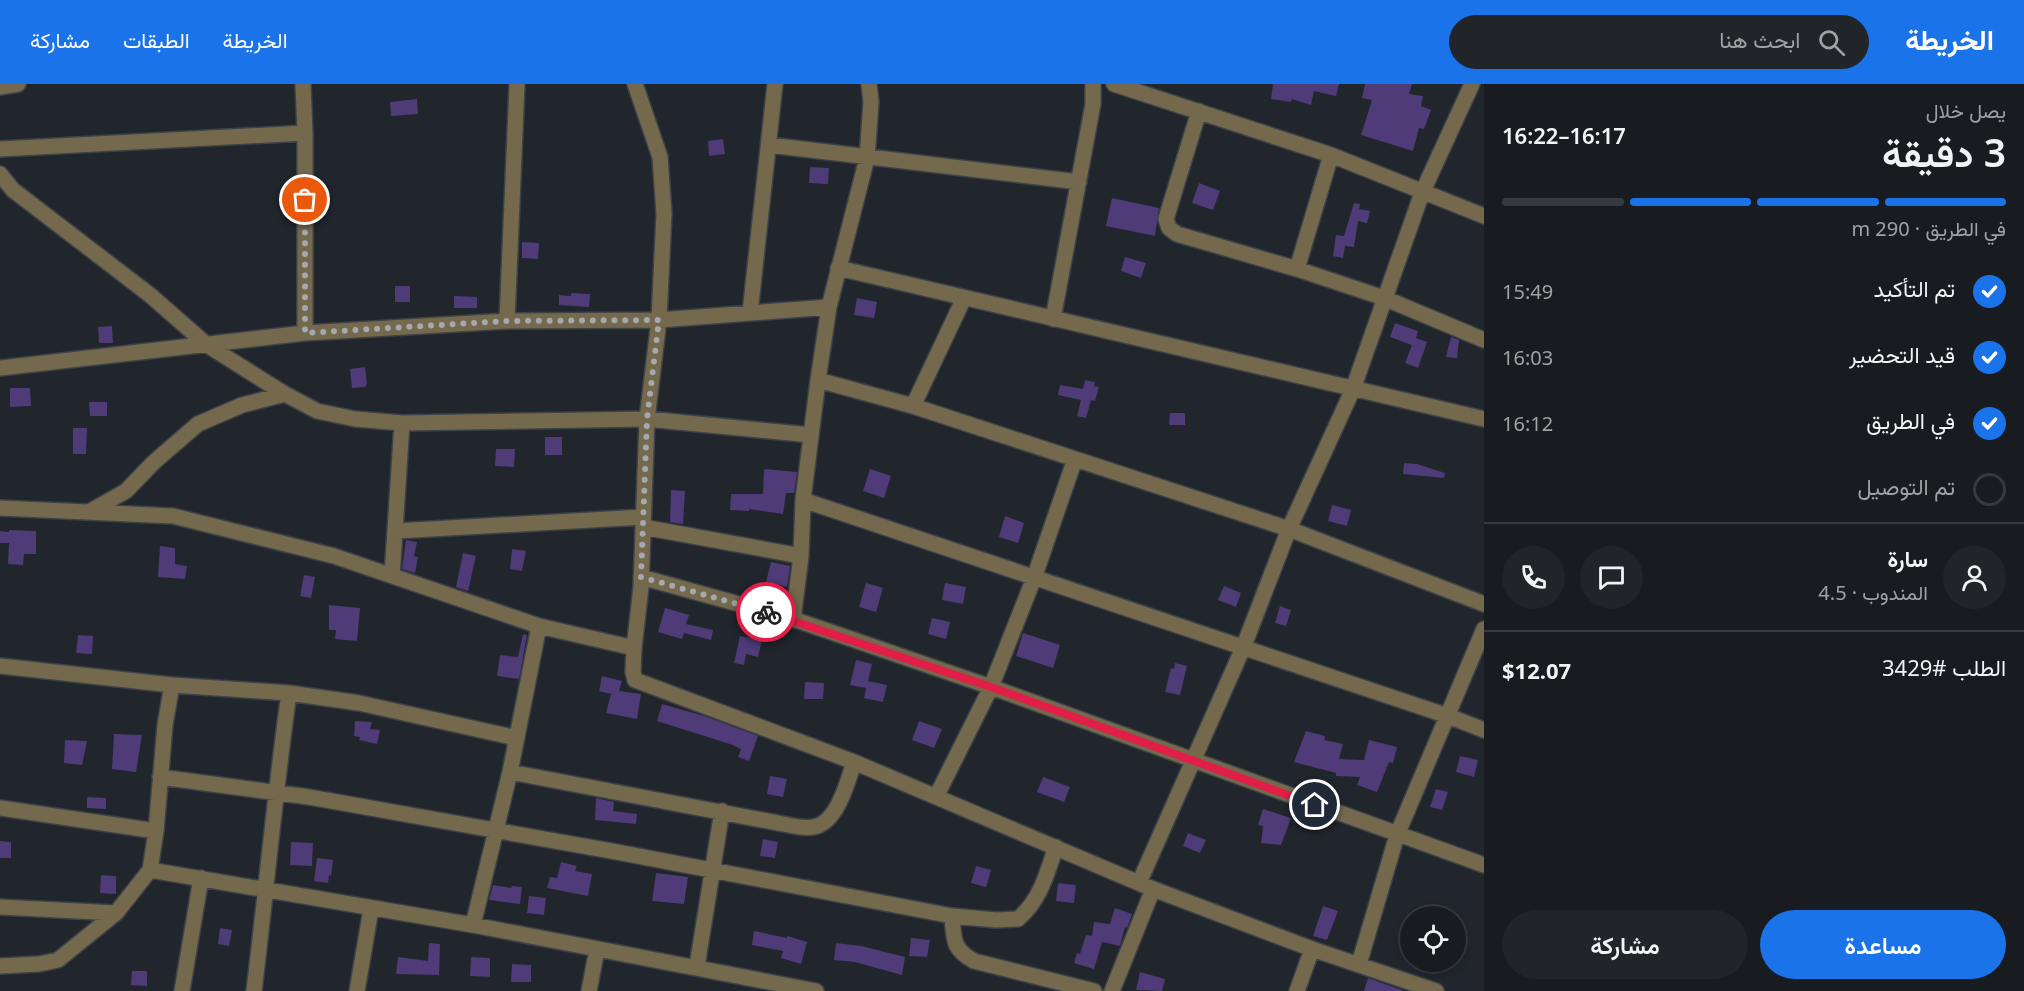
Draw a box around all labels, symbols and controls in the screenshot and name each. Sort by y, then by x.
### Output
search box [1449,15,1869,69]
text: الخريطة [1905,20,1994,58]
text: ابحث هنا [1719,24,1800,54]
text: مشاركة [30,26,90,54]
text: الطبقات [123,26,190,54]
text: الخريطة [223,26,288,54]
icon: search [1815,26,1848,59]
text: يصل خلال [1926,97,2006,124]
text: 16:17–16:22 [1502,120,1626,150]
text: 3 دقيقة [1882,125,2006,178]
pin [279,174,330,225]
icon: bag [288,183,321,216]
text: في الطريق · 290 m [1851,215,2006,242]
text: تم التأكيد [1874,273,1955,303]
icon: check [1973,275,2006,308]
text: 15:49 [1502,278,1553,305]
text: قيد التحضير [1849,339,1955,369]
icon: check [1973,341,2006,374]
text: 16:03 [1502,344,1553,371]
text: في الطريق [1866,405,1955,435]
icon: check [1973,407,2006,440]
text: 16:12 [1502,410,1553,437]
text: تم التوصيل [1858,471,1955,501]
text: سارة [1887,543,1928,573]
button: phone [1502,546,1565,609]
button: chat [1580,546,1643,609]
button: person [1943,546,2006,609]
text: المندوب · 4.5 [1818,579,1928,606]
courier [736,582,796,642]
icon: bike [750,596,783,629]
text: الطلب #3429 [1882,652,2006,682]
text: $12.07 [1502,655,1571,685]
pin [1289,779,1340,830]
icon: home [1298,788,1331,821]
map controls [1400,906,1466,972]
button: locate [1400,906,1466,972]
button: مشاركة [1502,910,1748,979]
button: مساعدة [1760,910,2006,979]

